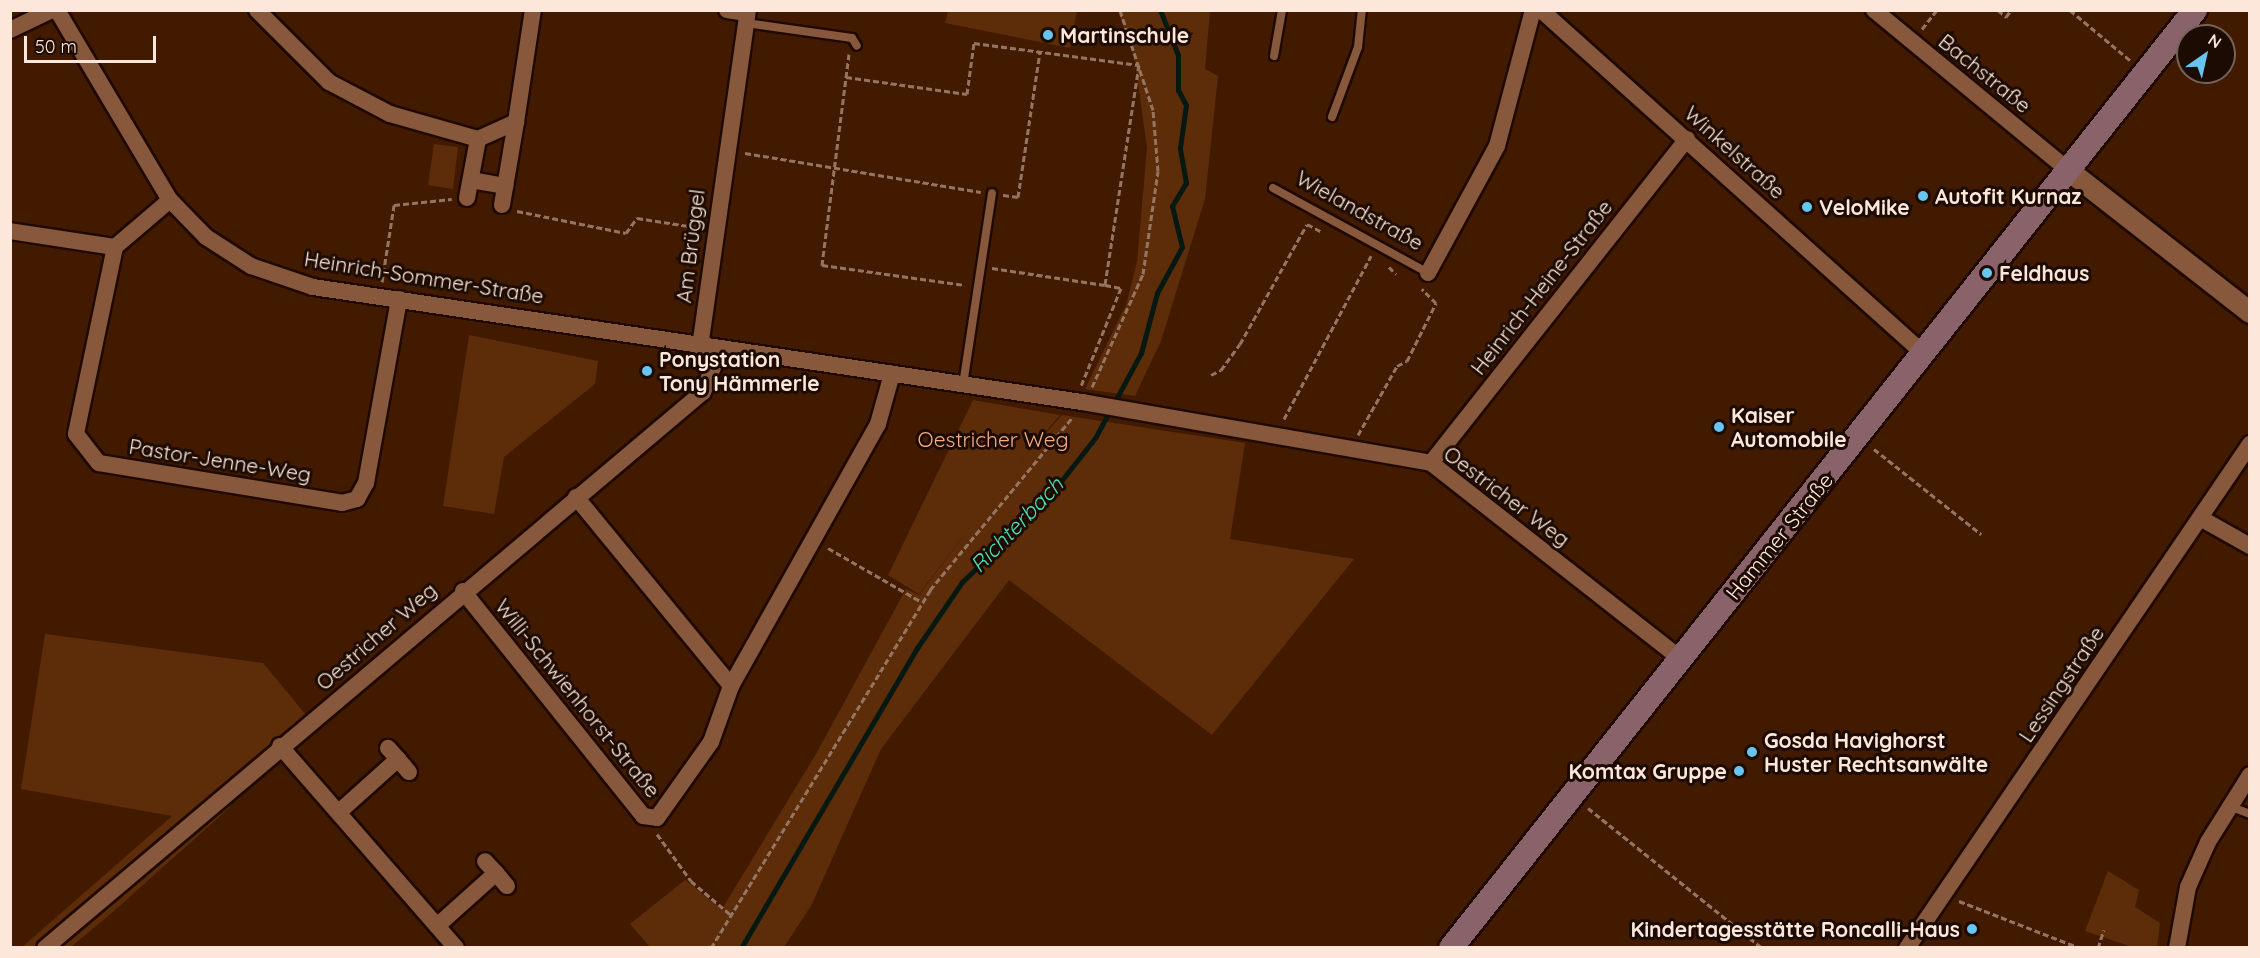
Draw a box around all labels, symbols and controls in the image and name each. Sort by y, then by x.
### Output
place label: Martinschule [1060,22,1189,48]
scale bar [27,24,159,62]
north arrow [2176,24,2236,84]
marker: Martinschule [1041,28,1055,42]
street label: Bachstraße [1934,28,2036,118]
text: N [2204,29,2225,52]
text: 50 m [35,35,77,58]
street label: Winkelstraße [1680,100,1790,204]
street label: Wielandstraße [1292,165,1428,255]
place label: Autofit Kurnaz [1935,183,2082,209]
street label: Am Brüggel [671,188,709,304]
marker: Autofit Kurnaz [1916,189,1930,203]
place label: VeloMike [1819,194,1910,220]
street label: Heinrich-Heine-Straße [1465,195,1617,379]
marker: VeloMike [1800,200,1814,214]
street label: Heinrich-Sommer-Straße [302,246,546,308]
place label: Feldhaus [1999,260,2089,286]
marker: Feldhaus [1980,266,1994,280]
place label: Ponystation Tony Hämmerle [659,346,820,396]
marker: Ponystation Tony Hämmerle [640,364,654,378]
place label: Kaiser Automobile [1731,402,1847,452]
marker: Kaiser Automobile [1712,420,1726,434]
park label: Oestricher Weg [918,426,1068,452]
street label: Pastor-Jenne-Weg [127,433,313,487]
street label: Oestricher Weg [1439,441,1575,551]
street label: Hammer Straße [1720,467,1838,605]
water label: Richterbach [965,472,1069,578]
street label: Oestricher Weg [311,577,441,695]
street label: Willi-Schwienhorst-Straße [490,594,666,802]
street label: Lessingstraße [2013,621,2109,747]
place label: Gosda Havighorst Huster Rechtsanwälte [1764,727,1988,777]
marker: Gosda Havighorst Huster Rechtsanwälte [1745,745,1759,759]
place label: Komtax Gruppe [1569,758,1727,784]
marker: Komtax Gruppe [1732,764,1746,778]
place label: Kindertagesstätte Roncalli-Haus [1630,916,1960,942]
marker: Kindertagesstätte Roncalli-Haus [1965,922,1979,936]

